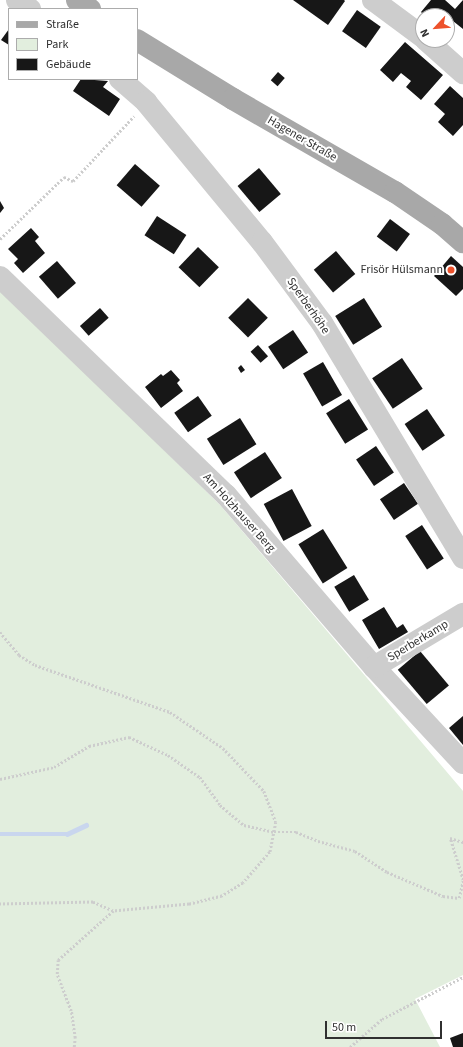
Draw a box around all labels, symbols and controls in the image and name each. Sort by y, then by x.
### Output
legend [8,8,138,80]
north arrow [415,8,455,48]
text: Straße [46,16,79,33]
text: N [416,26,433,40]
text: Park [46,36,68,53]
text: Gebäude [46,56,91,73]
street label: Hagener Straße [265,113,339,165]
place label: Frisör Hülsmann [361,263,443,277]
marker: Frisör Hülsmann [446,265,456,275]
street label: Sperberhöhe [283,275,333,337]
street label: Am Holzhauser Berg [200,471,278,555]
street label: Sperberkamp [385,617,451,665]
scale bar [327,1013,444,1039]
text: 50 m [332,1019,356,1036]

